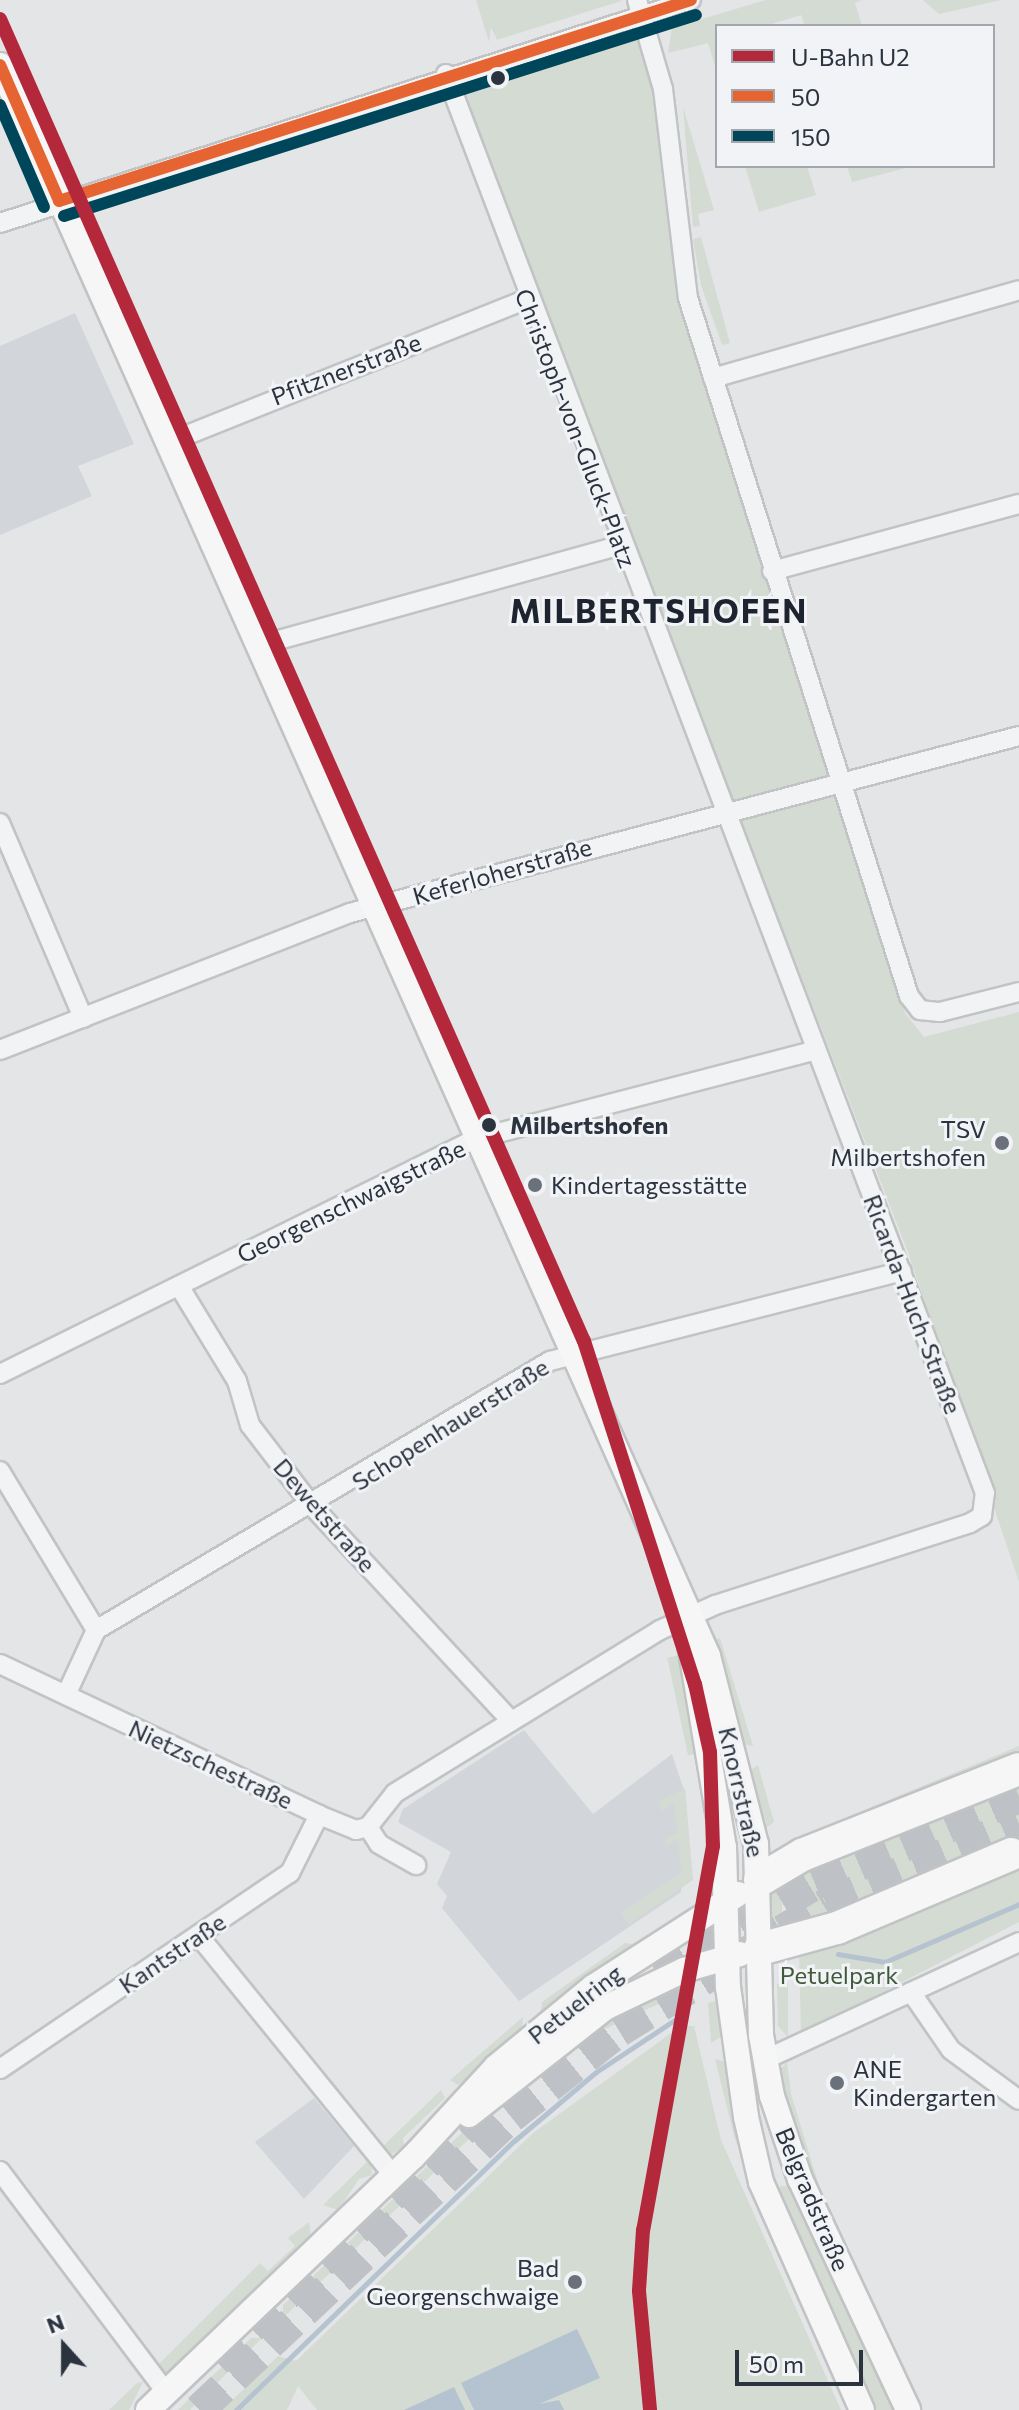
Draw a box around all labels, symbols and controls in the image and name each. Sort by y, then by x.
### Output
legend [715,24,995,168]
text: U-Bahn U2 [791,42,910,71]
unlabelled marker [490,70,506,86]
text: 50 [791,82,820,111]
text: 150 [791,122,831,151]
street label: Christoph-von-Gluck-Platz [509,285,643,571]
street label: Pfitznerstraße [267,327,425,411]
district label: MILBERTSHOFEN [510,591,808,629]
street label: Keferloherstraße [409,832,595,910]
marker: Milbertshofen [475,1111,503,1139]
place label: Milbertshofen [510,1111,668,1139]
place label: TSV Milbertshofen [830,1115,986,1171]
street label: Georgenschwaigstraße [232,1133,470,1269]
marker: TSV Milbertshofen [993,1134,1011,1152]
place label: Kindertagesstätte [551,1171,747,1199]
marker: Kindertagesstätte [526,1176,544,1194]
street label: Ricarda-Huch-Straße [858,1190,968,1418]
street label: Schopenhauerstraße [347,1352,553,1496]
street label: Dewetstraße [268,1452,382,1578]
street label: Nietzschestraße [124,1713,298,1815]
street label: Knorrstraße [713,1724,771,1860]
street label: Kantstraße [113,1907,231,1999]
street label: Petuelring [522,1958,628,2050]
park label: Petuelpark [780,1961,898,1989]
place label: ANE Kindergarten [853,2055,996,2111]
marker: ANE Kindergarten [828,2074,846,2092]
street label: Belgradstraße [770,2123,856,2275]
place label: Bad Georgenschwaige [366,2254,559,2310]
marker: Bad Georgenschwaige [566,2273,584,2291]
north arrow [24,2306,104,2386]
text: N [43,2308,68,2339]
scale bar [739,2334,867,2384]
text: 50 m [749,2349,804,2378]

